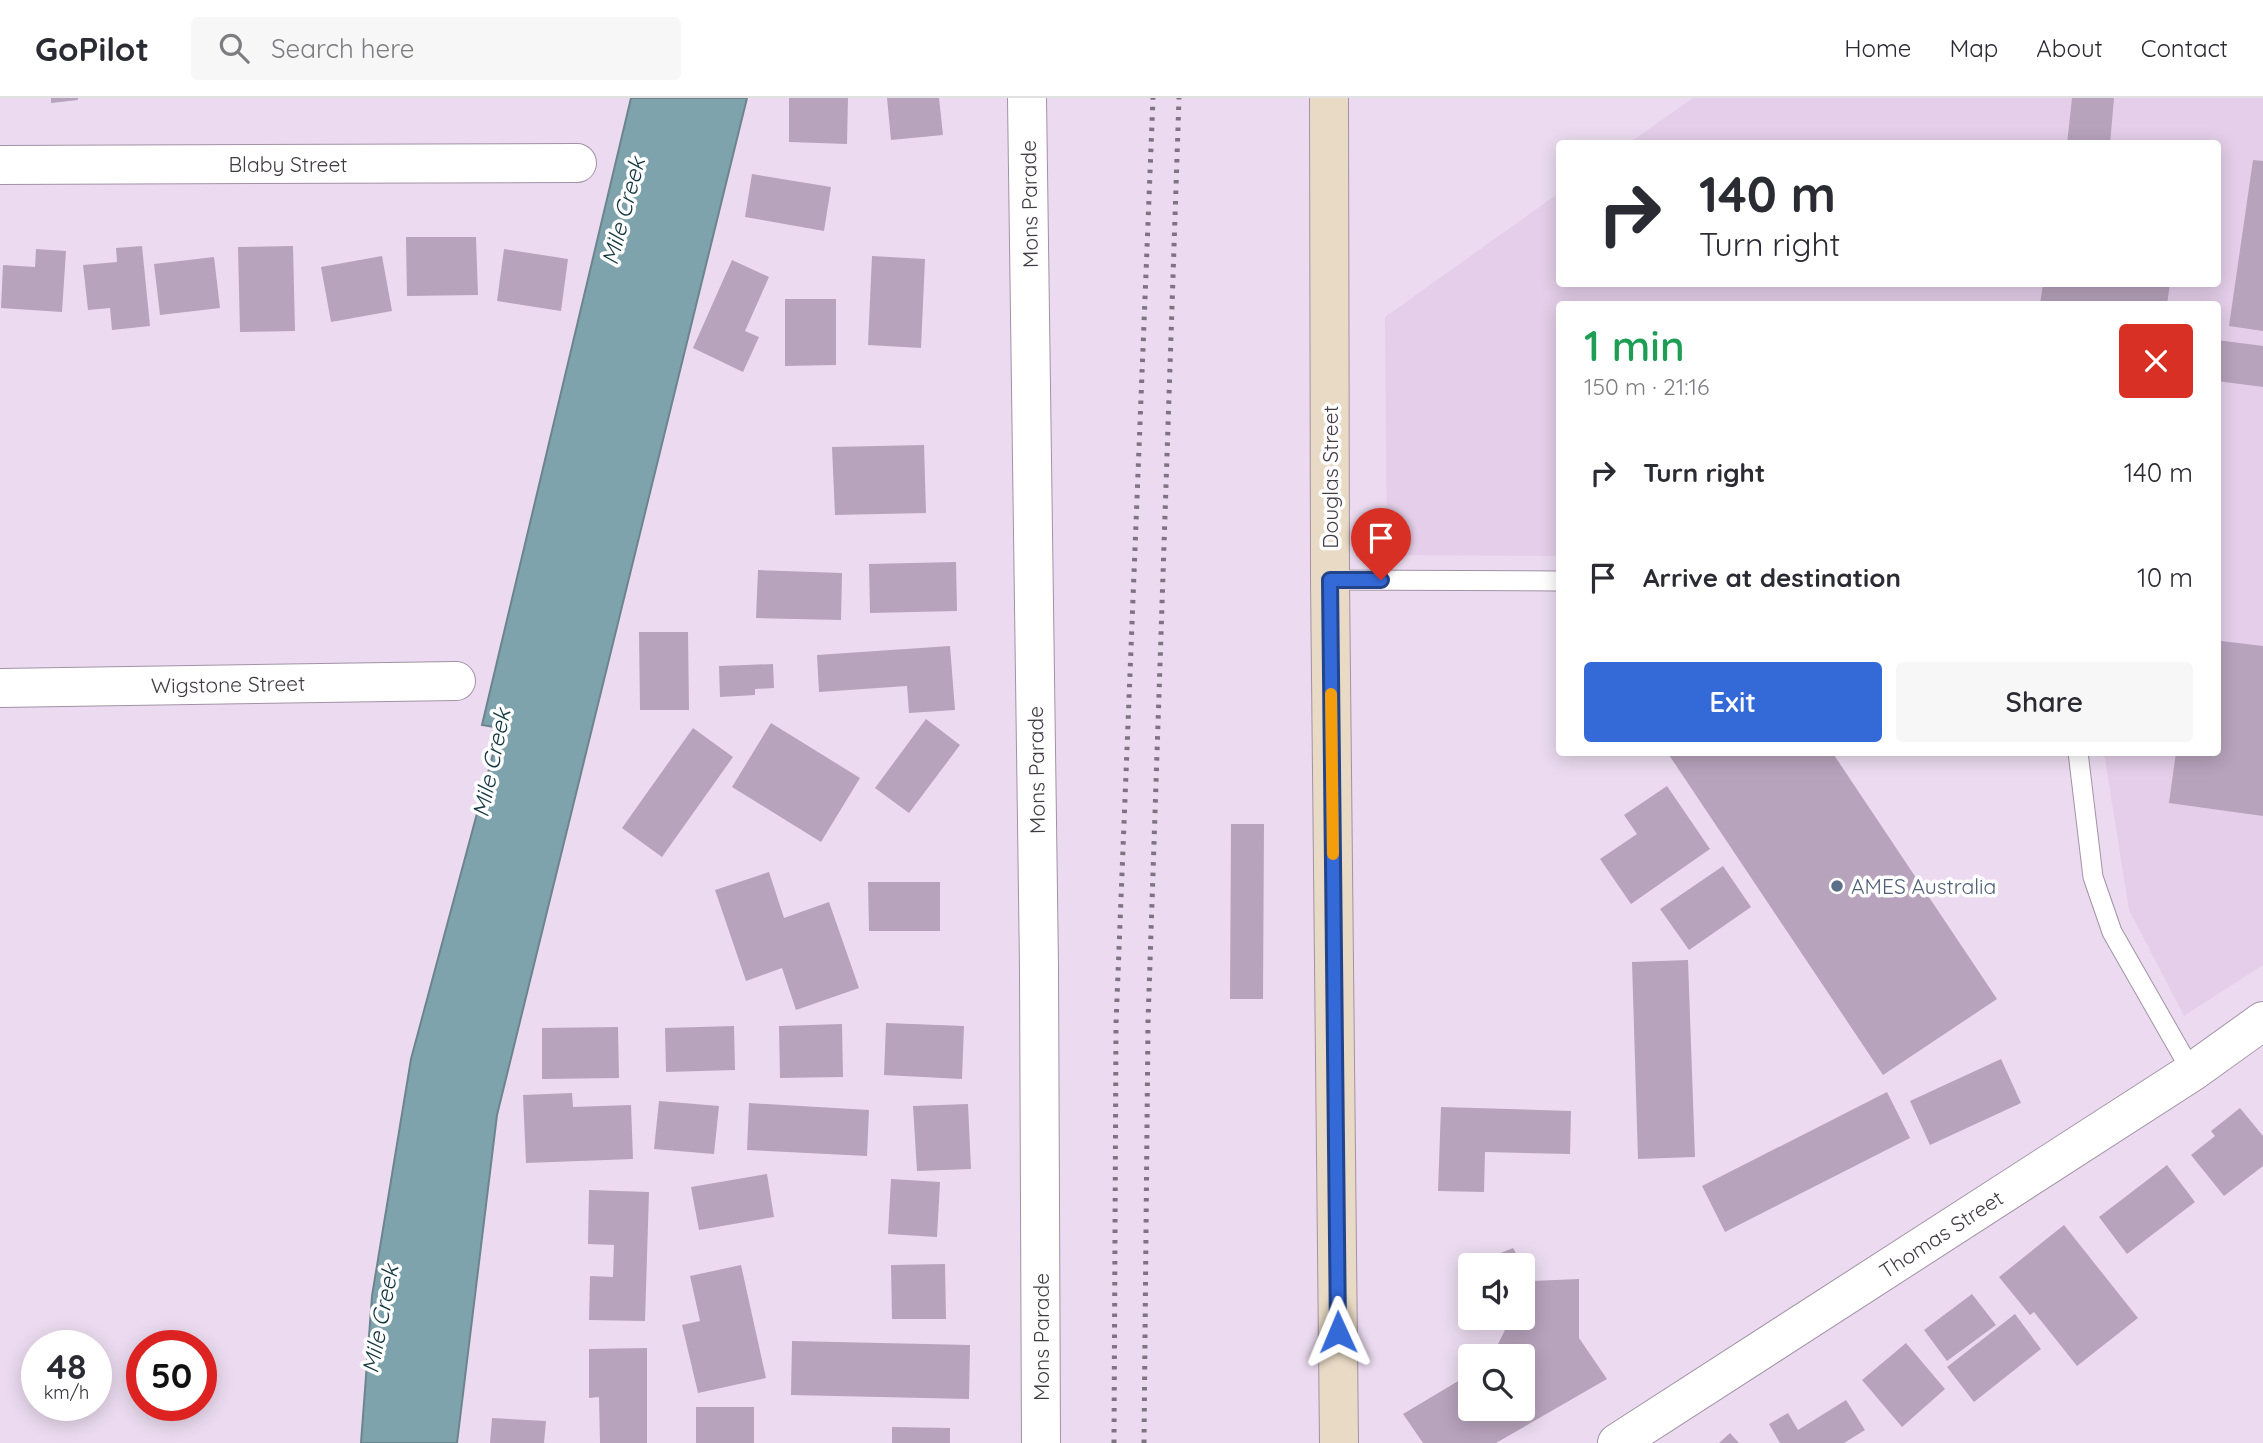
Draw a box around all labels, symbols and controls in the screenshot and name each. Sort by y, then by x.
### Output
search box [191,17,681,80]
text: GoPilot [35,28,149,69]
icon: search [215,29,253,67]
text: Search here [271,32,414,65]
text: Home [1844,33,1911,63]
text: Map [1949,33,1998,63]
text: About [2036,33,2103,63]
text: Contact [2141,33,2228,63]
street label: Mons Parade [1015,140,1043,268]
street label: Blaby Street [229,151,347,177]
water label: Mile Creek [595,153,652,268]
text: 140 m [1699,163,1836,224]
icon: right [1584,168,1675,259]
text: Turn right [1699,224,1840,264]
text: 1 min [1584,319,1685,372]
button: close [2119,324,2193,398]
text: 150 m · 21:16 [1584,372,1709,401]
street label: Douglas Street [1317,405,1343,549]
icon: right [1584,454,1622,492]
text: Turn right [1643,456,1765,489]
text: 140 m [2124,456,2193,489]
pin [1351,508,1411,580]
icon: arrive [1362,519,1400,557]
icon: arrive [1584,559,1622,597]
text: Arrive at destination [1643,561,1901,594]
text: 10 m [2137,561,2193,594]
button: Exit [1584,662,1882,742]
button: Share [1896,662,2193,742]
street label: Wigstone Street [151,670,305,698]
water label: Mile Creek [465,705,517,820]
street label: Mons Parade [1022,706,1050,834]
place label: AMES Australia [1851,873,1996,899]
marker: AMES Australia [1829,878,1845,894]
street label: Thomas Street [1874,1184,2008,1284]
map controls [1458,1253,1535,1421]
button: sound [1458,1253,1535,1330]
water label: Mile Creek [355,1261,405,1376]
street label: Mons Parade [1028,1273,1054,1401]
position arrow [1301,1295,1375,1369]
speed limit sign: 50 [126,1330,217,1421]
text: 48 [47,1344,86,1388]
button: search [1458,1344,1535,1421]
text: km/h [44,1381,89,1404]

